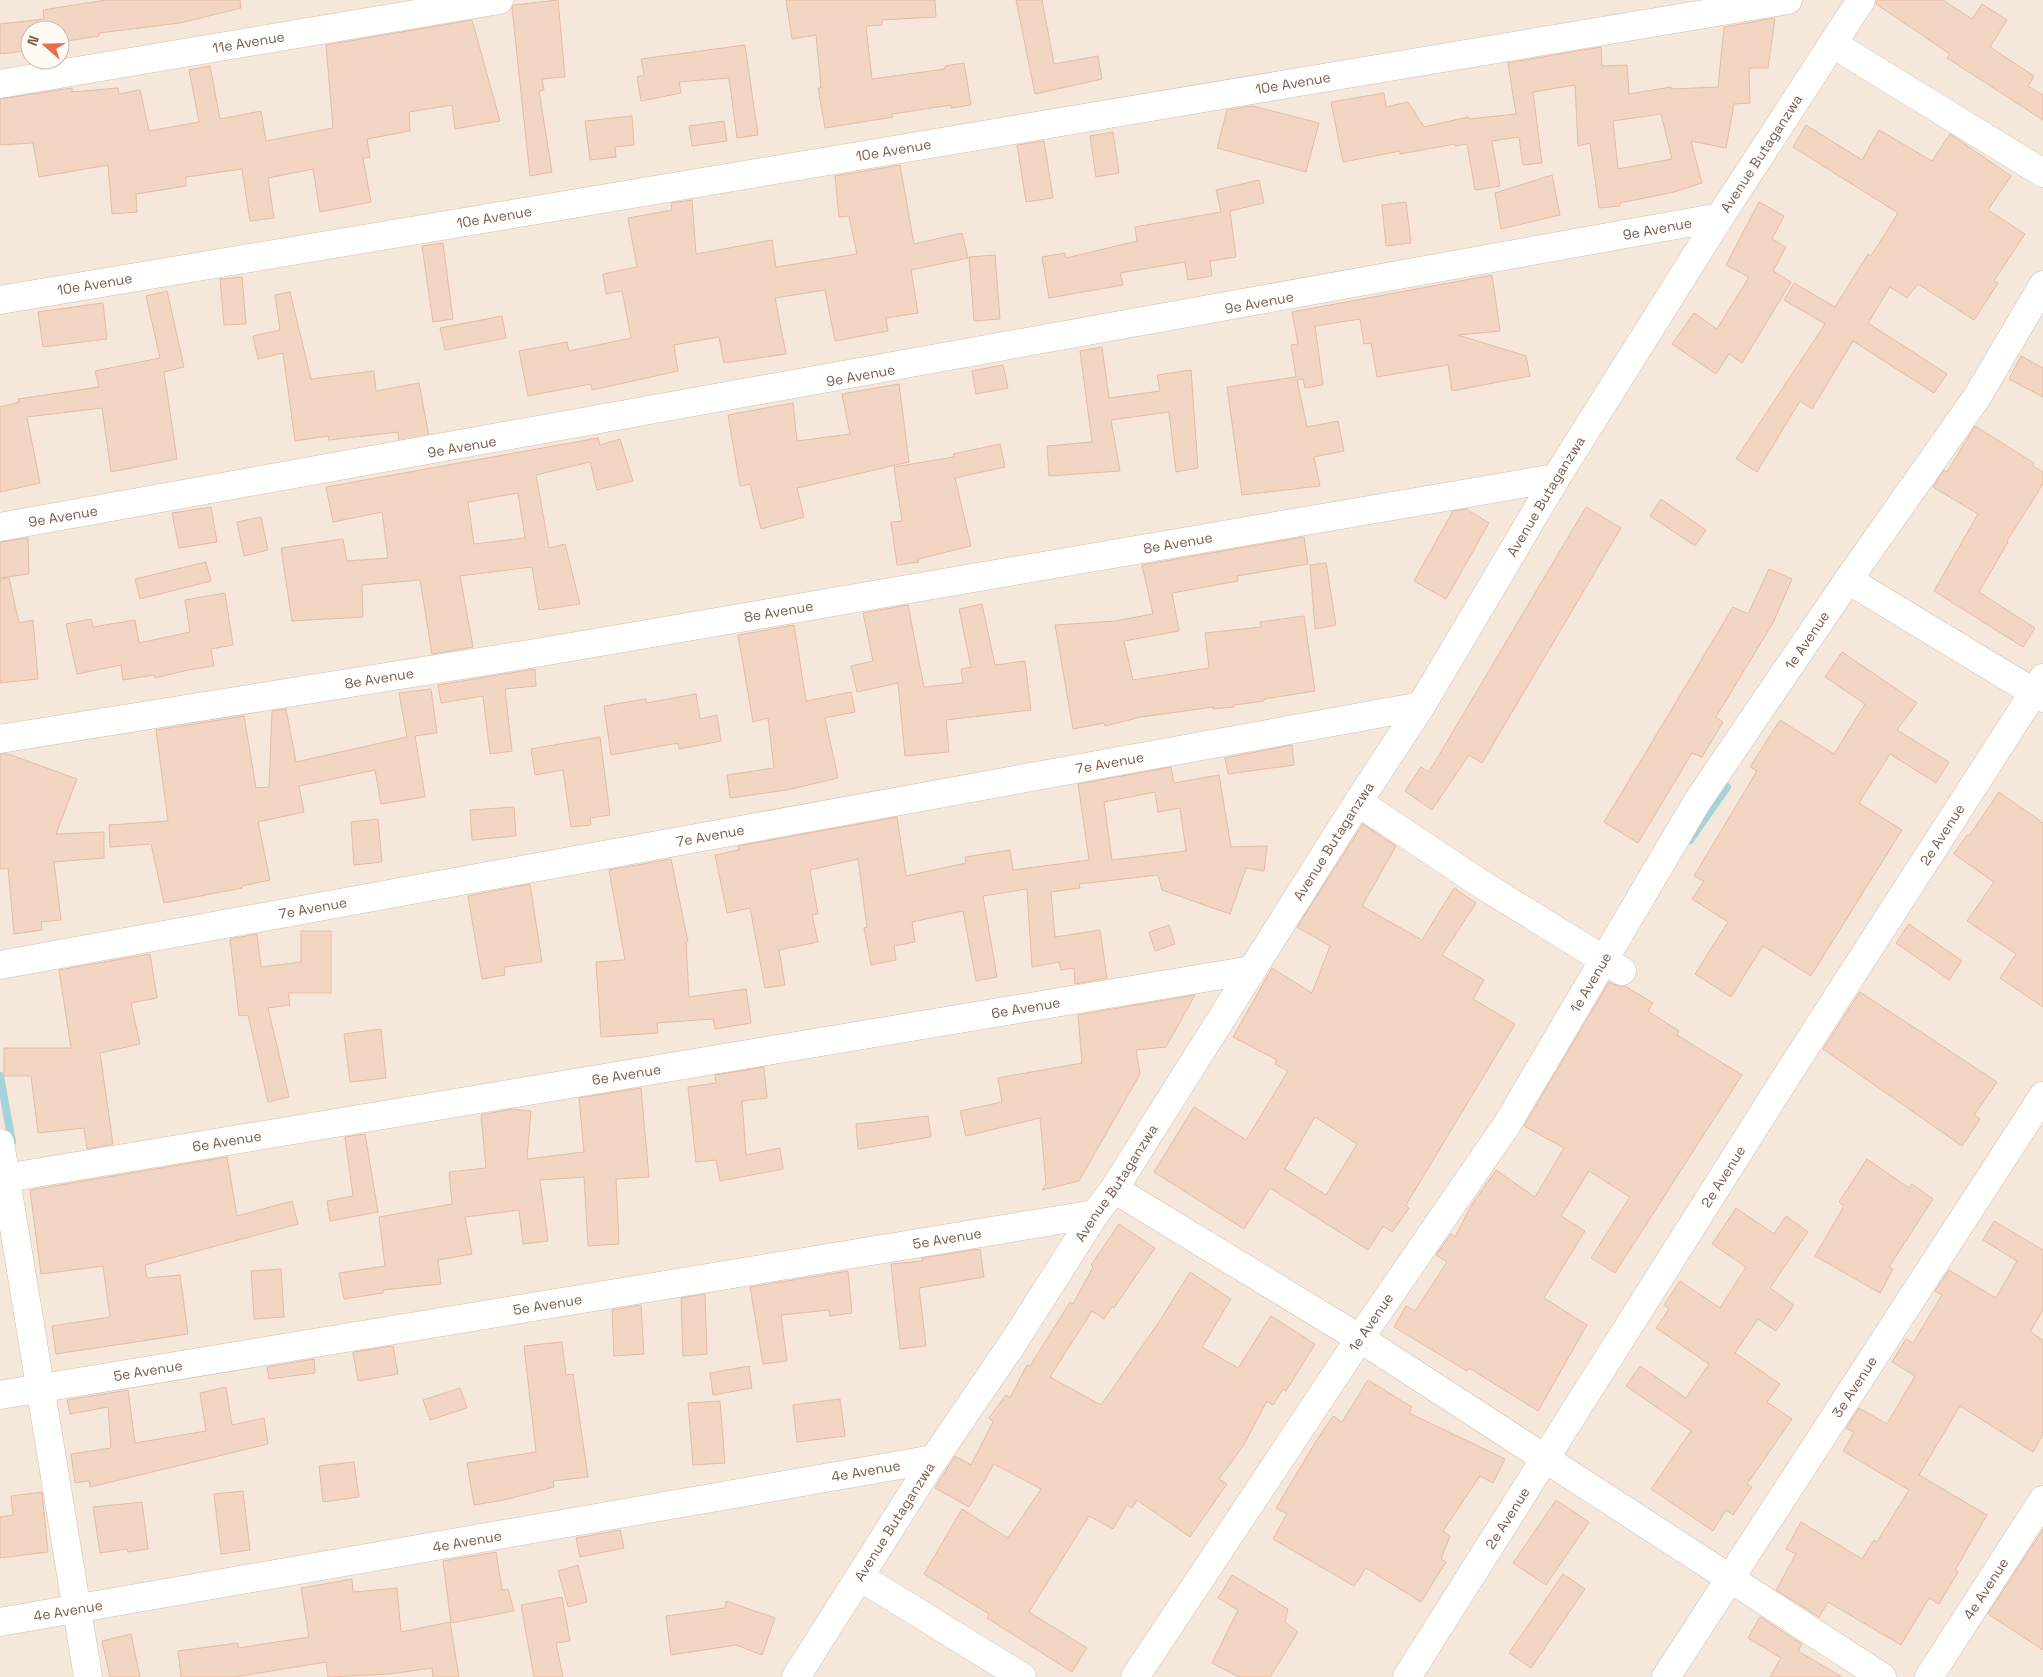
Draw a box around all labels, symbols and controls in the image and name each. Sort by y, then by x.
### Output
north arrow [20,20,70,70]
street label: 11e Avenue [211,27,286,57]
text: N [23,33,43,48]
street label: 10e Avenue [1254,68,1332,98]
street label: Avenue Butaganzwa [1716,91,1806,216]
street label: 10e Avenue [855,135,933,165]
street label: 10e Avenue [455,202,533,232]
street label: 9e Avenue [1621,213,1693,244]
street label: 10e Avenue [56,269,134,299]
street label: 9e Avenue [1223,287,1295,318]
street label: 9e Avenue [825,360,897,390]
street label: 9e Avenue [426,432,498,462]
street label: Avenue Butaganzwa [1503,433,1589,560]
street label: 9e Avenue [27,501,99,531]
street label: 8e Avenue [1142,528,1214,558]
street label: 8e Avenue [743,597,815,626]
street label: 1e Avenue [1781,607,1833,673]
street label: 8e Avenue [343,664,415,693]
street label: 7e Avenue [1074,748,1145,778]
street label: Avenue Butaganzwa [1289,778,1378,904]
street label: 2e Avenue [1916,800,1969,869]
street label: 7e Avenue [675,820,746,851]
street label: 7e Avenue [277,893,348,923]
street label: 1e Avenue [1566,949,1615,1016]
street label: 6e Avenue [990,993,1062,1022]
street label: 6e Avenue [590,1060,662,1089]
street label: Avenue Butaganzwa [1071,1121,1162,1245]
street label: 6e Avenue [191,1127,263,1156]
street label: 2e Avenue [1697,1142,1749,1211]
street label: 5e Avenue [911,1224,983,1253]
street label: 5e Avenue [512,1290,583,1319]
street label: 1e Avenue [1345,1290,1397,1355]
street label: 3e Avenue [1828,1353,1881,1421]
street label: 5e Avenue [112,1356,184,1385]
street label: 4e Avenue [830,1456,902,1486]
street label: Avenue Butaganzwa [850,1459,939,1584]
street label: 2e Avenue [1481,1484,1534,1552]
street label: 4e Avenue [431,1526,503,1556]
street label: 4e Avenue [1959,1554,2012,1623]
street label: 4e Avenue [32,1596,104,1625]

